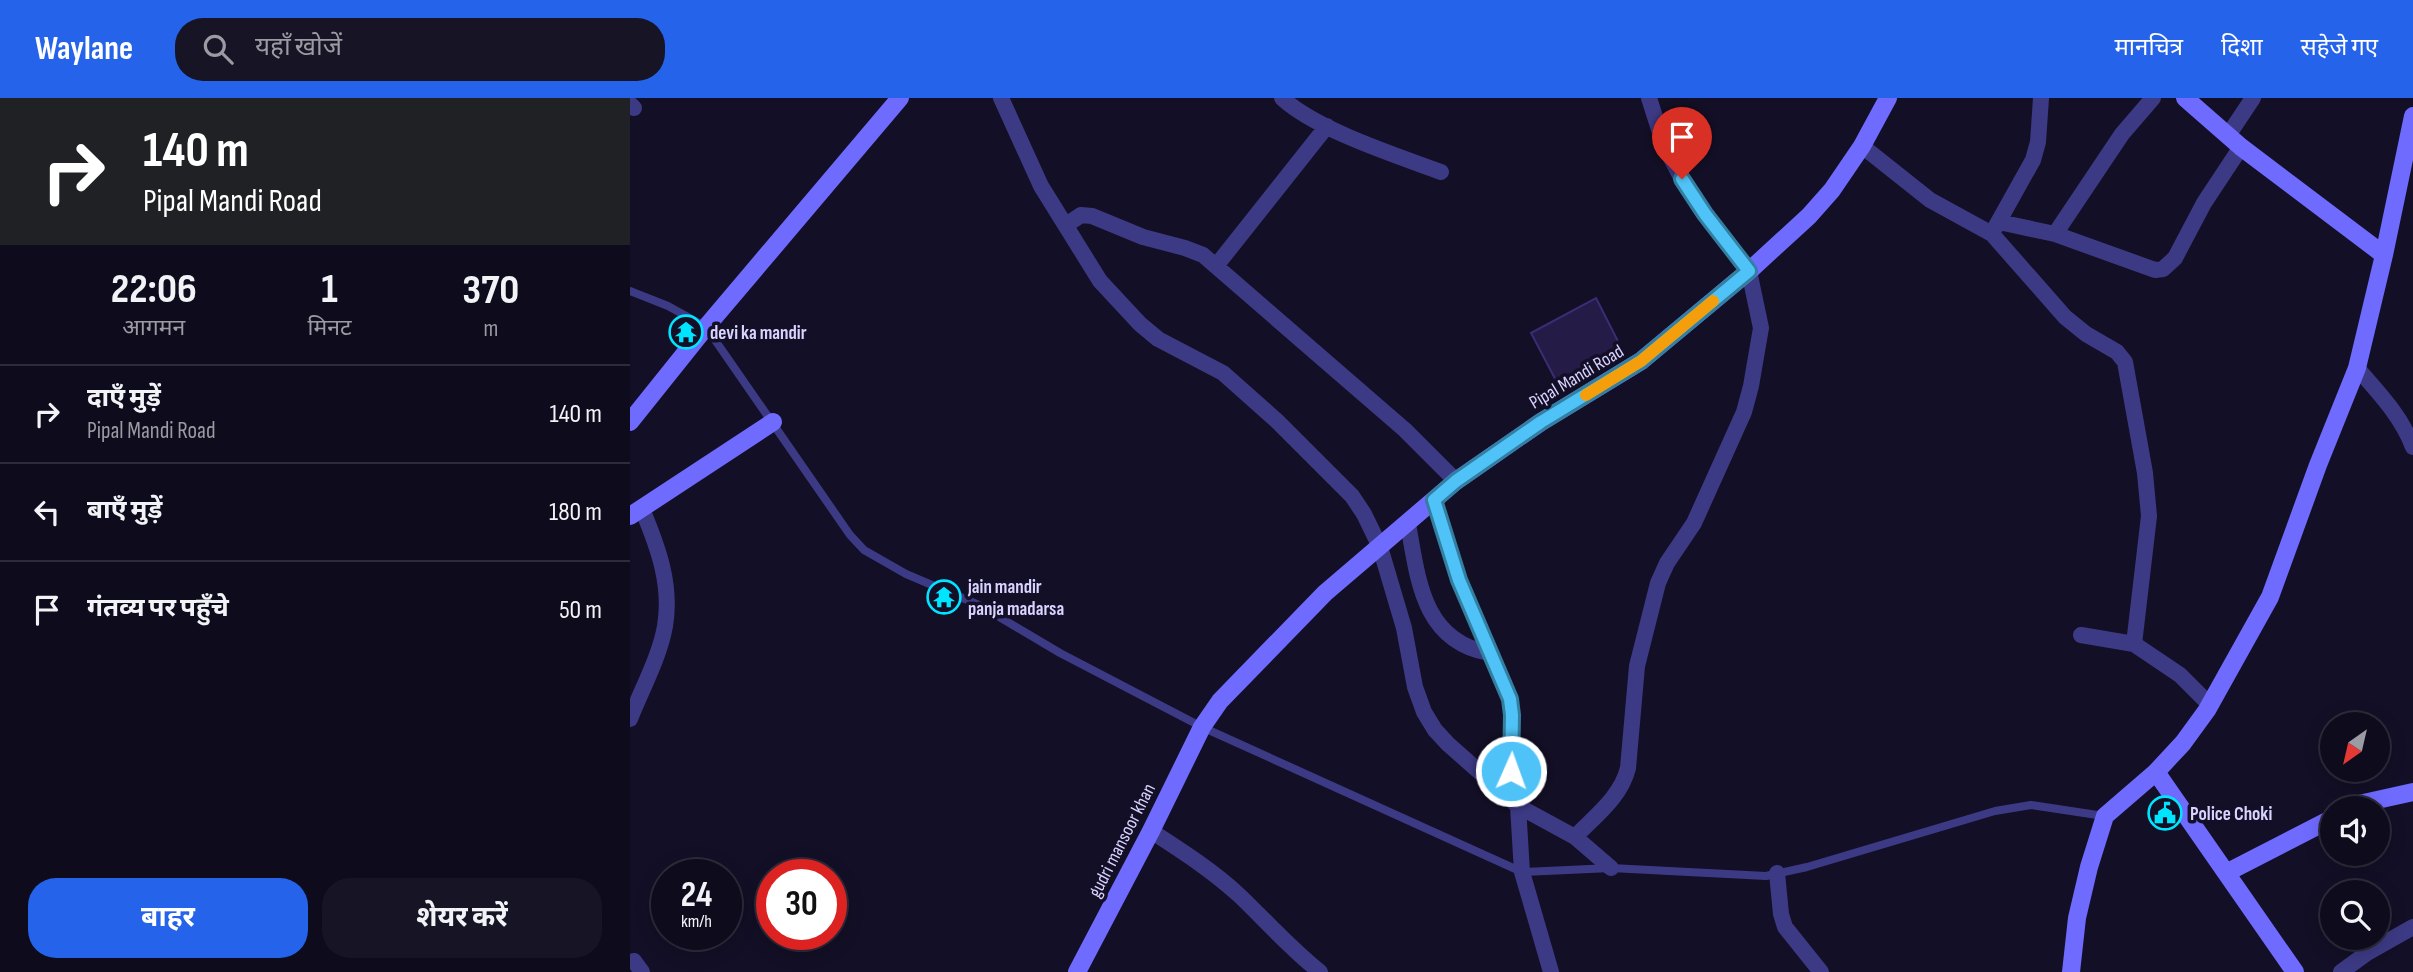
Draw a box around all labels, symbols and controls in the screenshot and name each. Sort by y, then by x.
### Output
search box [175,18,665,81]
text: Waylane [35,29,133,69]
icon: search [199,30,237,68]
text: यहाँ खोजें [255,32,342,63]
text: मानचित्र [2115,33,2183,62]
text: दिशा [2221,33,2263,62]
text: सहेजे गए [2301,33,2378,62]
pin [1652,107,1712,179]
icon: arrive [1663,118,1701,156]
text: 140 m [143,122,249,181]
icon: right [28,126,119,217]
text: Pipal Mandi Road [143,182,322,221]
text: 22:06 [111,264,197,315]
text: 1 [321,264,338,315]
text: 370 [462,265,519,316]
temple icon: devi ka mandir [667,313,705,351]
text: आगमन [122,314,185,342]
text: मिनट [307,314,352,342]
text: m [483,315,498,343]
place label: devi ka mandir [710,322,807,345]
street label: Pipal Mandi Road [1525,340,1628,414]
text: दाएँ मुड़ें [87,383,161,414]
icon: right [28,395,66,433]
text: 140 m [550,399,602,430]
text: Pipal Mandi Road [87,417,215,445]
icon: left [28,493,66,531]
text: बाएँ मुड़ें [87,495,162,526]
text: 180 m [549,497,602,528]
place label: jain mandir panja madarsa [967,576,1064,621]
temple icon: jain mandir panja madarsa [925,578,963,616]
icon: arrive [28,591,66,629]
text: गंतव्य पर पहुँचे [87,593,229,624]
text: 50 m [559,595,602,626]
north arrow [2320,712,2390,782]
map controls [2320,712,2390,950]
position arrow [1474,734,1548,808]
street label: gudri mansoor khan [1084,780,1161,902]
public building icon: Police Choki [2146,794,2184,832]
button: sound [2320,796,2390,866]
place label: Police Choki [2190,803,2272,826]
speed limit sign: 30 [756,859,847,950]
text: 24 [681,874,712,917]
button: बाहर [28,878,308,958]
button: शेयर करें [322,878,602,958]
button: search [2320,880,2390,950]
text: km/h [681,911,712,932]

